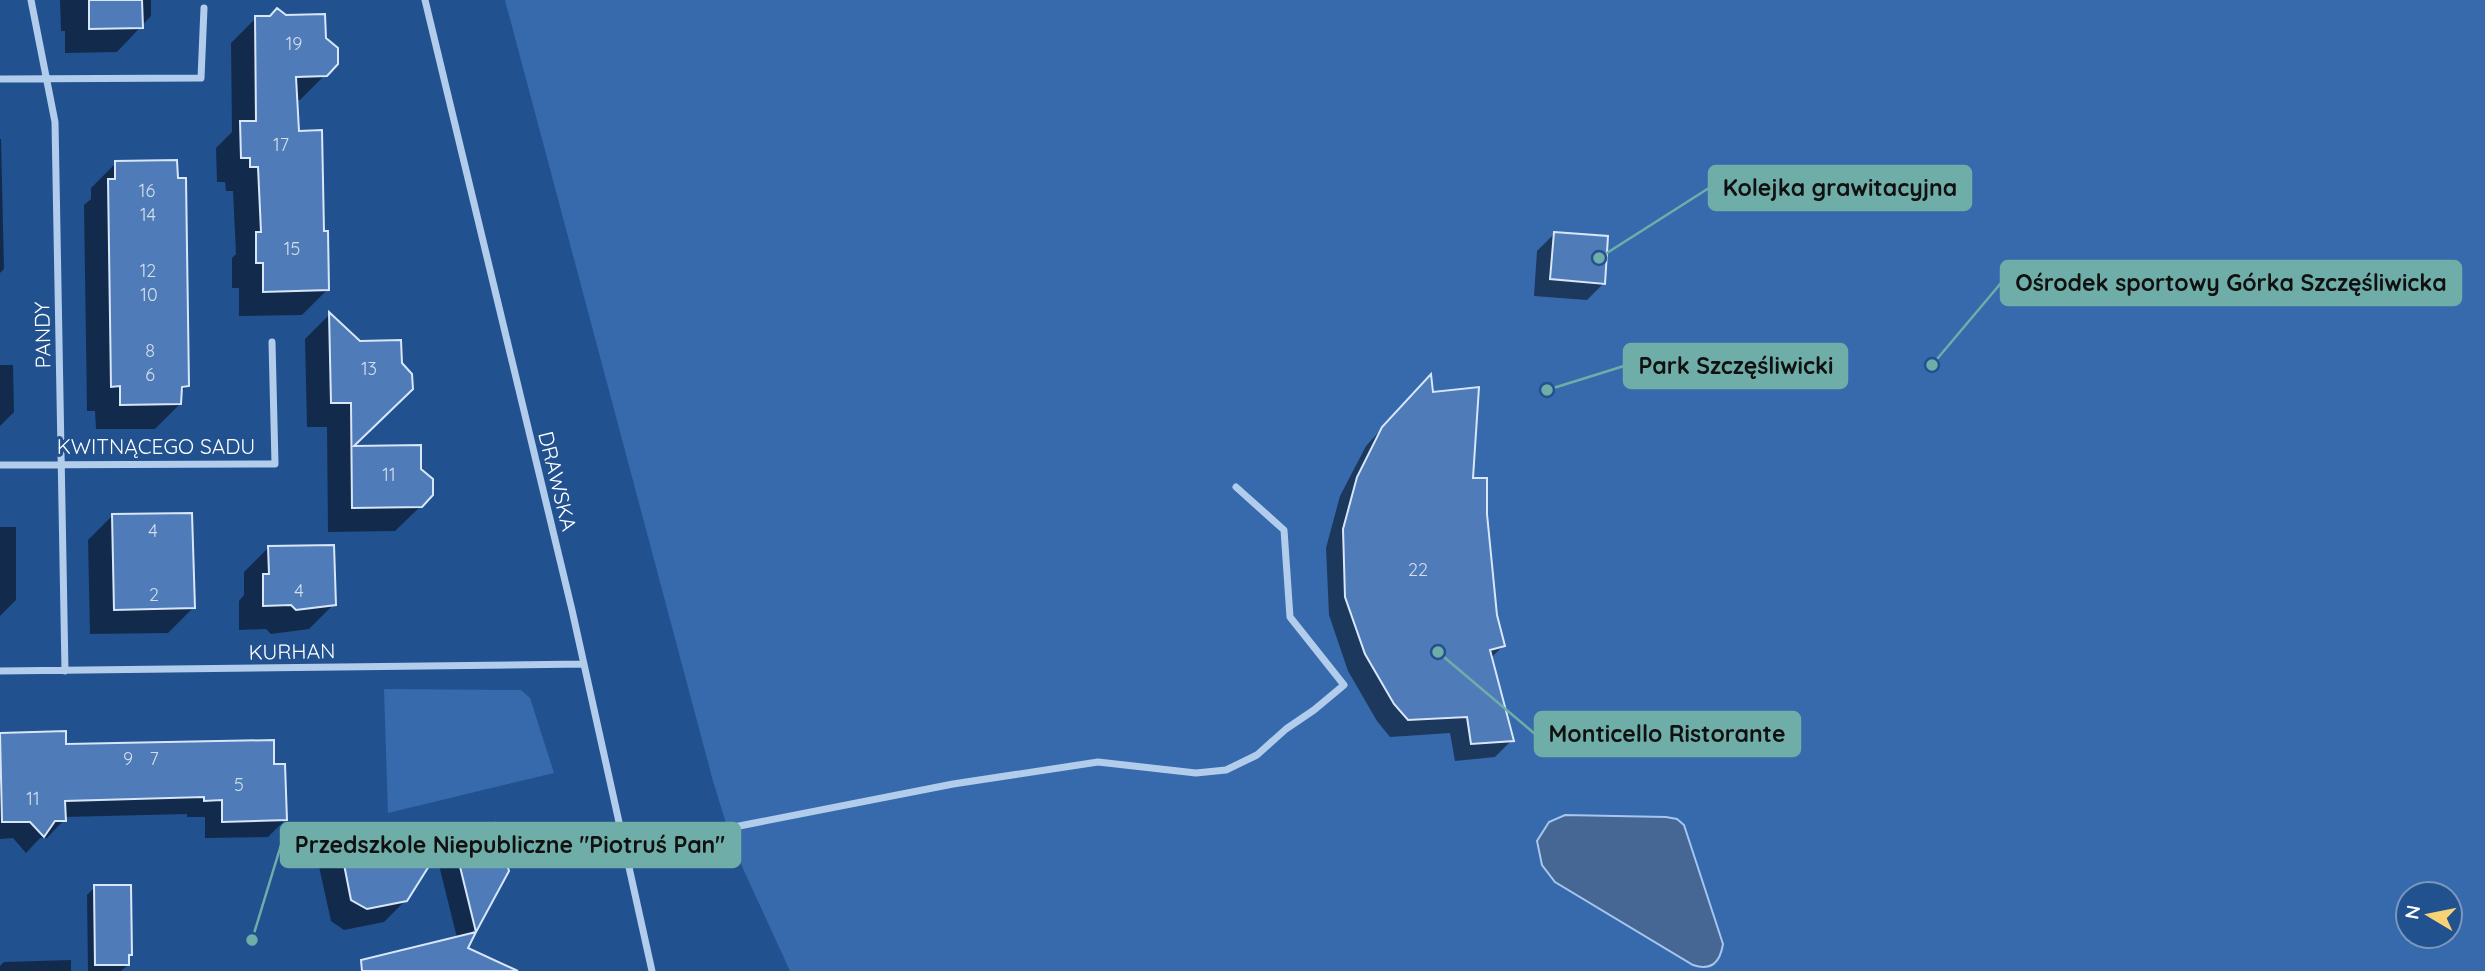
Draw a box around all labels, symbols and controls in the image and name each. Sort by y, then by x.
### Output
house number: 19 [286,32,302,55]
house number: 17 [273,133,289,156]
callout: Kolejka grawitacyjna [1709,166,1971,210]
text: Kolejka grawitacyjna [1723,173,1957,202]
house number: 16 [139,179,155,202]
house number: 14 [140,203,156,226]
house number: 15 [284,237,300,260]
house number: 12 [140,259,156,282]
callout: Ośrodek sportowy Górka Szczęśliwicka [2001,261,2461,305]
text: Ośrodek sportowy Górka Szczęśliwicka [2015,268,2447,297]
house number: 10 [140,283,158,306]
street label: PANDY [28,301,56,369]
house number: 8 [145,339,155,362]
callout: Park Szczęśliwicki [1624,344,1847,388]
text: Park Szczęśliwicki [1638,351,1834,380]
house number: 13 [361,357,377,380]
house number: 6 [145,363,155,386]
street label: DRAWSKA [533,428,583,534]
street label: KWITNĄCEGO SADU [57,433,255,459]
house number: 11 [382,463,396,486]
house number: 4 [148,519,158,542]
house number: 22 [1408,558,1428,581]
house number: 4 [294,579,304,602]
house number: 2 [149,583,159,606]
street label: KURHAN [248,637,336,665]
callout: Monticello Ristorante [1535,712,1800,756]
text: Monticello Ristorante [1549,719,1785,748]
house number: 9 [123,747,133,770]
house number: 7 [149,747,159,770]
house number: 5 [234,773,244,796]
house number: 11 [26,787,40,810]
callout: Przedszkole Niepubliczne "Piotruś Pan" [281,823,740,867]
text: Przedszkole Niepubliczne "Piotruś Pan" [295,830,725,859]
north arrow [2394,880,2464,950]
text: N [2399,903,2425,921]

